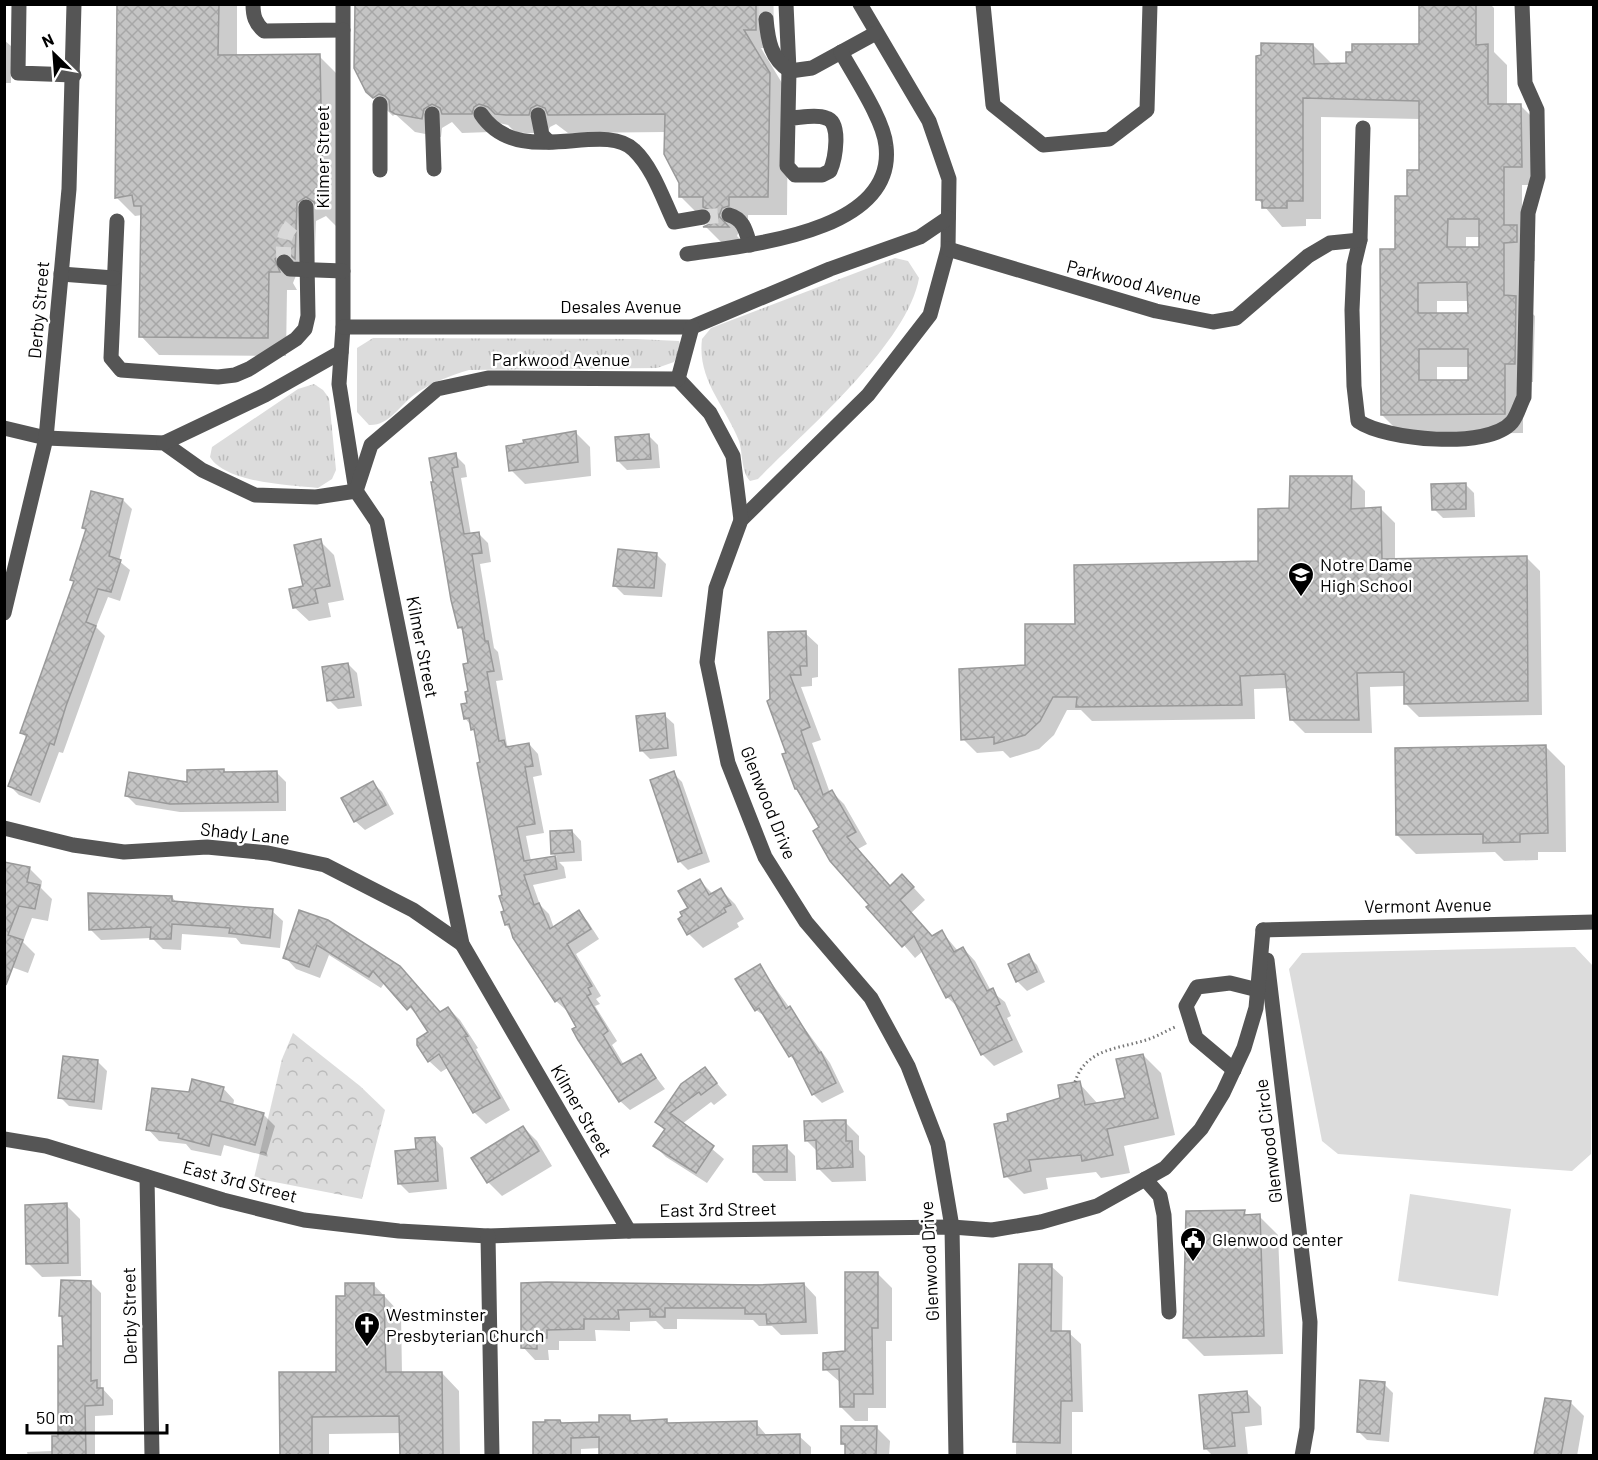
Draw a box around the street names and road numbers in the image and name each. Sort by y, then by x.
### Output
street label: Kilmer Street [311,105,333,209]
street label: Parkwood Avenue [1064,255,1204,309]
street label: Derby Street [23,260,53,360]
street label: Desales Avenue [560,295,682,317]
street label: Parkwood Avenue [492,348,630,370]
street label: Kilmer Street [402,594,444,700]
street label: Glenwood Drive [736,743,802,862]
street label: Shady Lane [199,817,291,849]
street label: Vermont Avenue [1364,893,1492,917]
street label: Kilmer Street [546,1060,617,1161]
street label: Glenwood Circle [1249,1078,1287,1205]
street label: East 3rd Street [181,1155,300,1207]
street label: East 3rd Street [659,1197,777,1221]
street label: Glenwood Drive [915,1200,943,1322]
street label: Derby Street [117,1267,141,1365]

